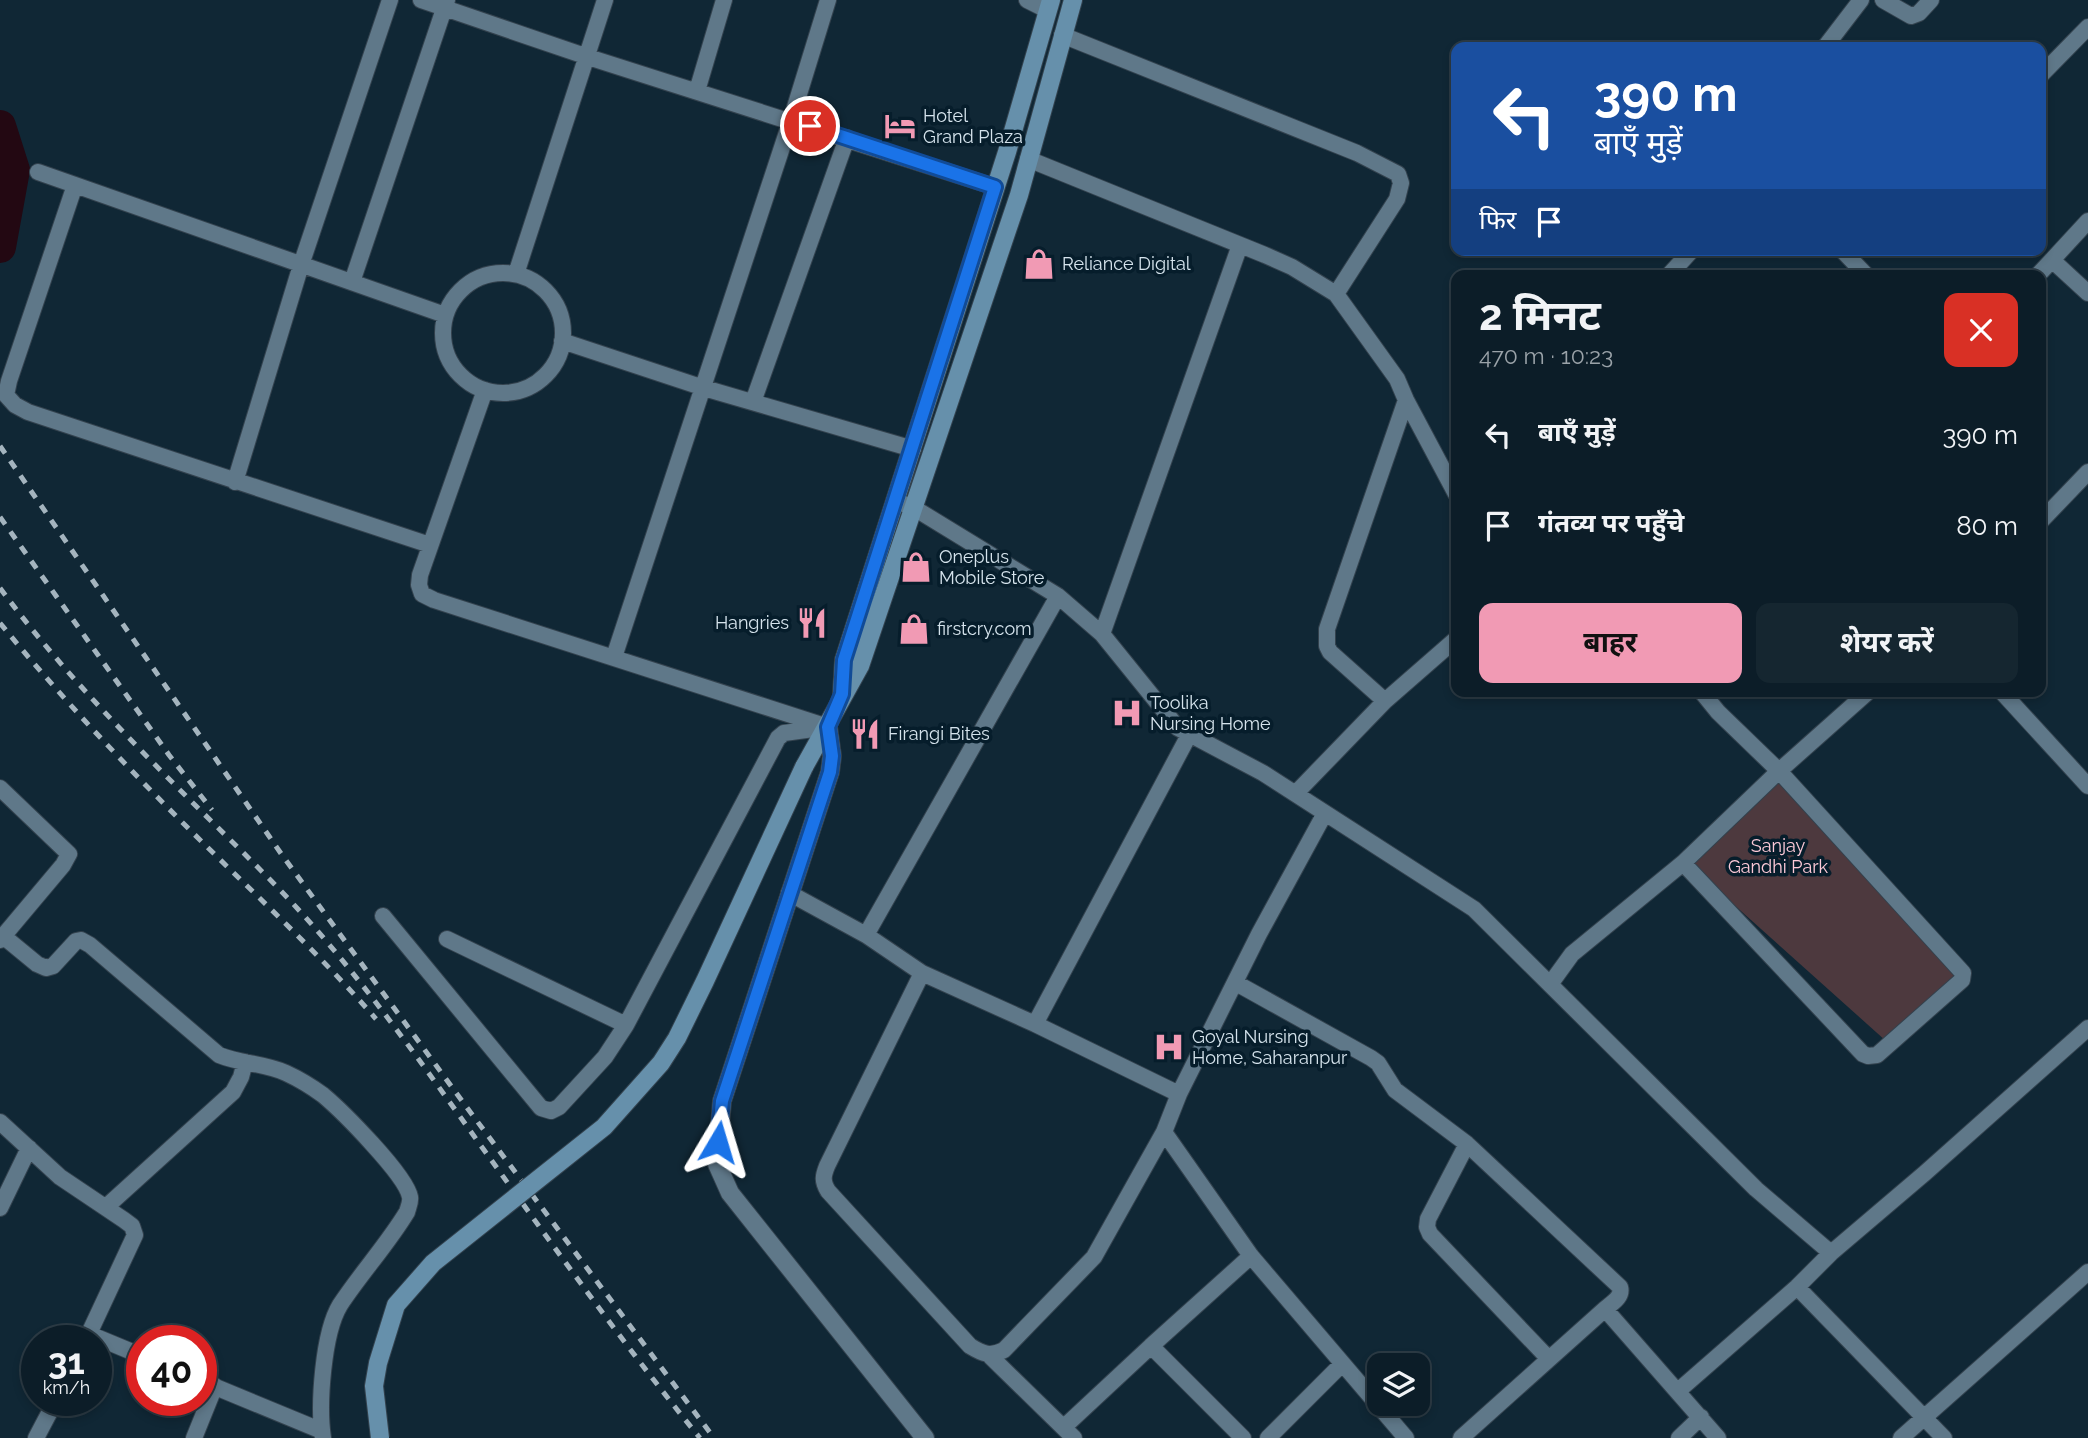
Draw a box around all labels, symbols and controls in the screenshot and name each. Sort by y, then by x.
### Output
text: 390 m [1594,65,1738,122]
icon: left [1479,70,1570,161]
pin [780,96,840,156]
place label: Hotel Grand Plaza [923,105,1023,147]
icon: arrive [791,107,829,145]
hotel icon: Hotel Grand Plaza [883,109,917,143]
text: बाएँ मुड़ें [1594,124,1683,161]
icon: arrive [1530,203,1568,241]
text: फिर [1479,205,1516,235]
shop icon: Reliance Digital [1022,247,1056,281]
place label: Reliance Digital [1062,253,1191,274]
text: 2 मिनट [1479,291,1601,340]
button: close [1944,293,2018,367]
text: 470 m · 10:23 [1479,342,1613,369]
icon: left [1479,416,1517,454]
text: बाएँ मुड़ें [1538,417,1616,447]
text: 390 m [1942,420,2018,450]
icon: arrive [1479,507,1517,545]
text: गंतव्य पर पहुँचे [1538,508,1684,538]
text: 80 m [1956,511,2018,541]
place label: Oneplus Mobile Store [939,546,1045,588]
shop icon: Oneplus Mobile Store [899,550,933,584]
button: बाहर [1479,603,1742,683]
button: शेयर करें [1756,603,2018,683]
restaurant icon: Hangries [795,606,829,640]
place label: Hangries [715,612,789,633]
shop icon: firstcry.com [897,612,931,646]
place label: firstcry.com [937,618,1032,639]
place label: Toolika Nursing Home [1150,692,1271,734]
hospital icon: Toolika Nursing Home [1110,696,1144,730]
restaurant icon: Firangi Bites [848,717,882,751]
place label: Firangi Bites [888,723,990,744]
park label: Sanjay Gandhi Park [1728,835,1829,877]
place label: Goyal Nursing Home, Saharanpur [1192,1026,1348,1068]
hospital icon: Goyal Nursing Home, Saharanpur [1152,1030,1186,1064]
position arrow [681,1105,755,1179]
speed limit sign: 40 [126,1325,217,1416]
text: 31 [48,1341,85,1382]
map controls [1367,1353,1430,1416]
button: layers [1367,1353,1430,1416]
text: km/h [43,1377,90,1398]

